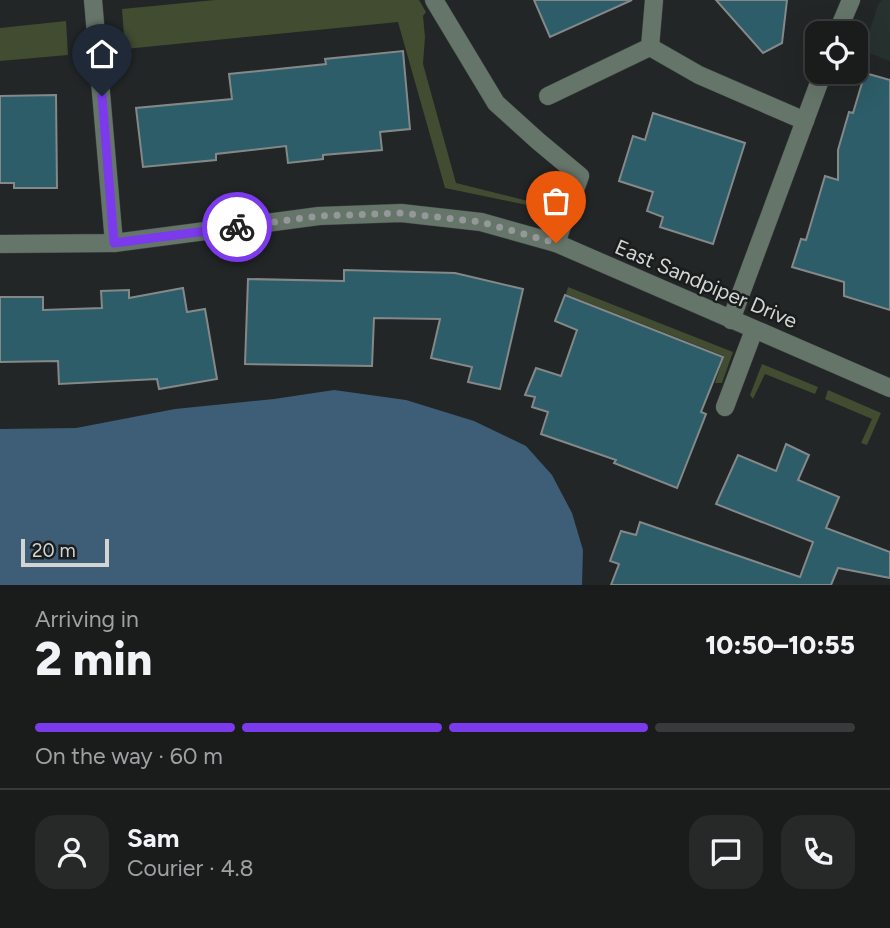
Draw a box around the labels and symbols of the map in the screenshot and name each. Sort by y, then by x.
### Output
pin [72,24,132,96]
pin [526,171,586,243]
courier [202,192,272,262]
street label: East Sandpiper Drive [611,234,801,333]
scale bar [21,536,108,568]

